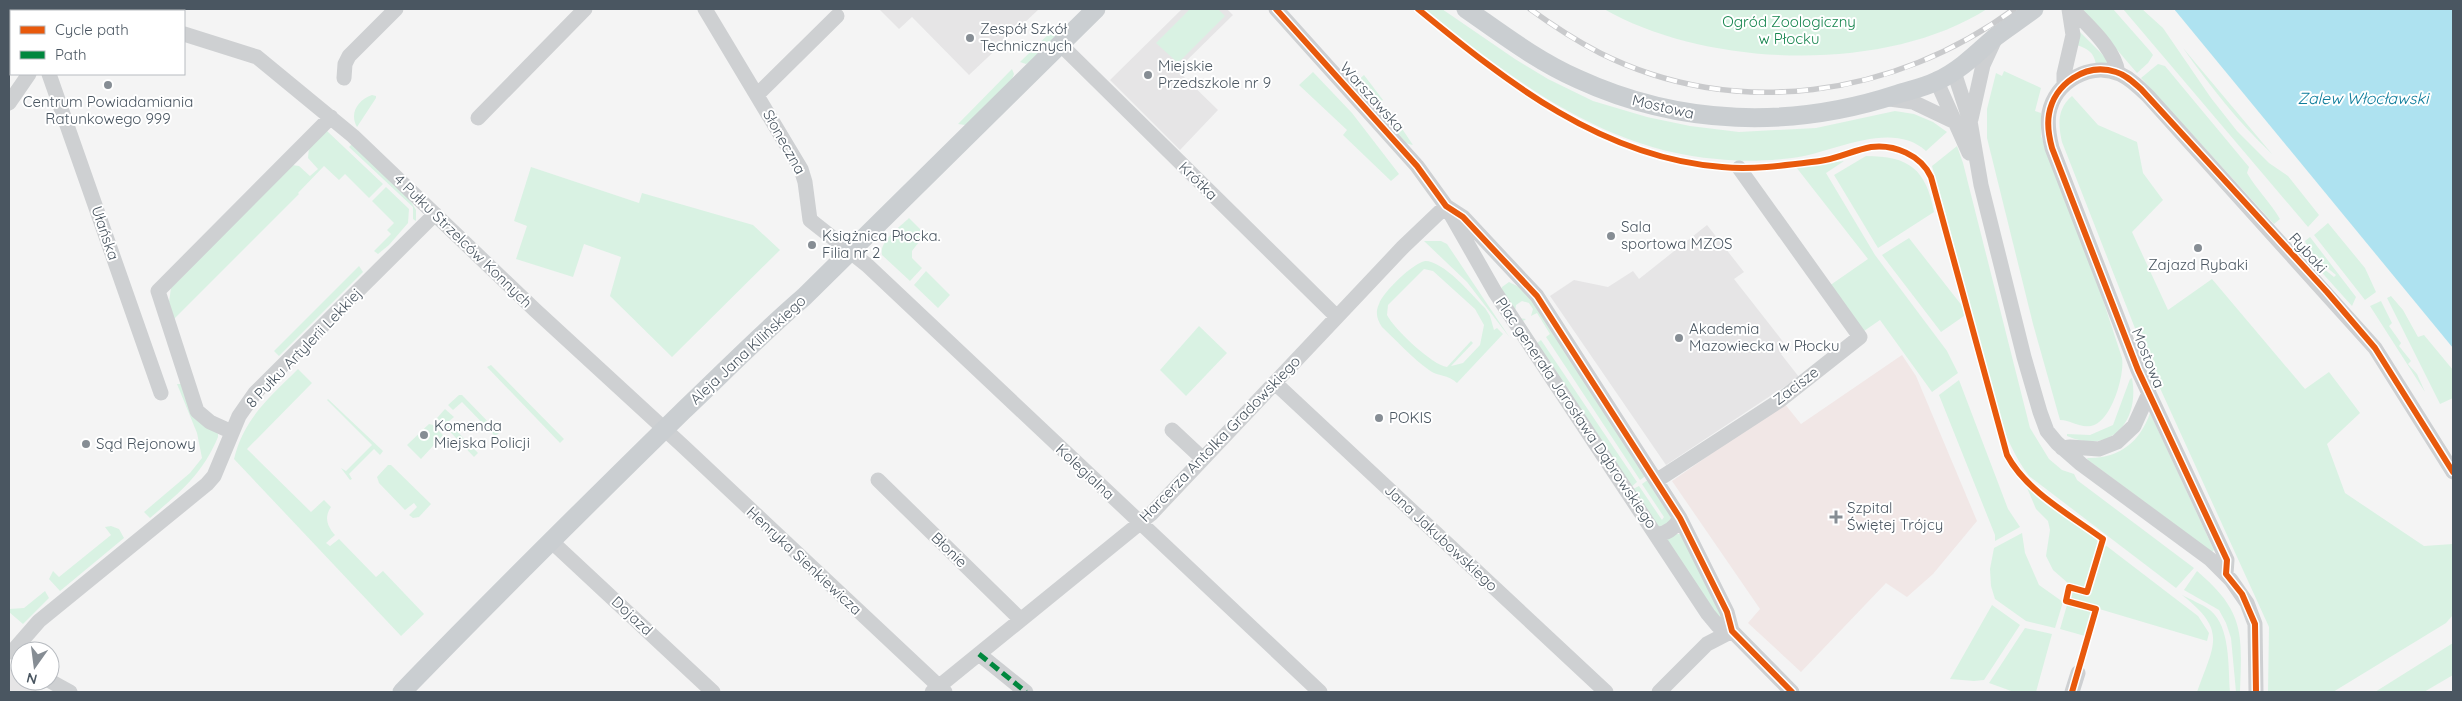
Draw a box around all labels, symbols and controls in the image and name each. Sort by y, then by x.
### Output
legend [10,10,185,75]
park label: Ogród Zoologiczny w Płocku [1722,12,1856,48]
place label: Zespół Szkół Technicznych [980,19,1072,55]
text: Cycle path [55,20,129,39]
marker: Zespół Szkół Technicznych [964,32,976,44]
text: Path [55,45,87,64]
place label: Miejskie Przedszkole nr 9 [1158,56,1271,92]
street label: Warszawska [1336,58,1409,136]
marker: Miejskie Przedszkole nr 9 [1142,69,1154,81]
marker: Centrum Powiadamiania Ratunkowego 999 [102,79,114,91]
water label: Zalew Włocławski [2298,88,2430,108]
street label: Mostowa [1630,90,1696,123]
place label: Centrum Powiadamiania Ratunkowego 999 [23,92,193,128]
street label: Słoneczna [759,106,810,177]
street label: Krótka [1175,157,1222,204]
street label: 4 Pułku Strzelców Konnych [390,170,536,312]
street label: Ułańska [87,203,124,262]
place label: Sala sportowa MZOS [1621,217,1732,253]
place label: Książnica Płocka. Filia nr 2 [822,226,940,262]
street label: Rybaki [2285,228,2331,277]
marker: Sala sportowa MZOS [1605,230,1617,242]
marker: Książnica Płocka. Filia nr 2 [806,239,818,251]
marker: Zajazd Rybaki [2192,242,2204,254]
place label: Zajazd Rybaki [2148,255,2248,274]
street label: 8 Pułku Artylerii Lekkiej [242,284,366,411]
street label: Aleja Jana Kilińskiego [686,291,810,408]
street label: Plac generała Jarosława Dąbrowskiego [1492,293,1661,532]
place label: Akademia Mazowiecka w Płocku [1689,319,1840,355]
street label: Mostowa [2128,325,2169,391]
marker: Akademia Mazowiecka w Płocku [1673,332,1685,344]
street label: Harcerza Antolka Gradowskiego [1135,351,1304,526]
street label: Zacisze [1769,362,1822,409]
place label: POKIS [1389,408,1432,427]
marker: POKIS [1373,412,1385,424]
place label: Komenda Miejska Policji [434,416,530,452]
marker: Komenda Miejska Policji [418,429,430,441]
place label: Sąd Rejonowy [96,434,196,453]
marker: Sąd Rejonowy [80,438,92,450]
street label: Kolegialna [1052,440,1119,504]
street label: Jana Jakubowskiego [1381,480,1502,595]
place label: Szpital Świętej Trójcy [1847,498,1943,534]
street label: Henryka Sienkiewicza [743,502,866,619]
marker: Szpital Świętej Trójcy [1829,510,1843,524]
street label: Błonie [927,528,971,571]
street label: Dojazd [608,592,657,639]
north arrow [10,641,60,691]
text: N [25,669,39,689]

